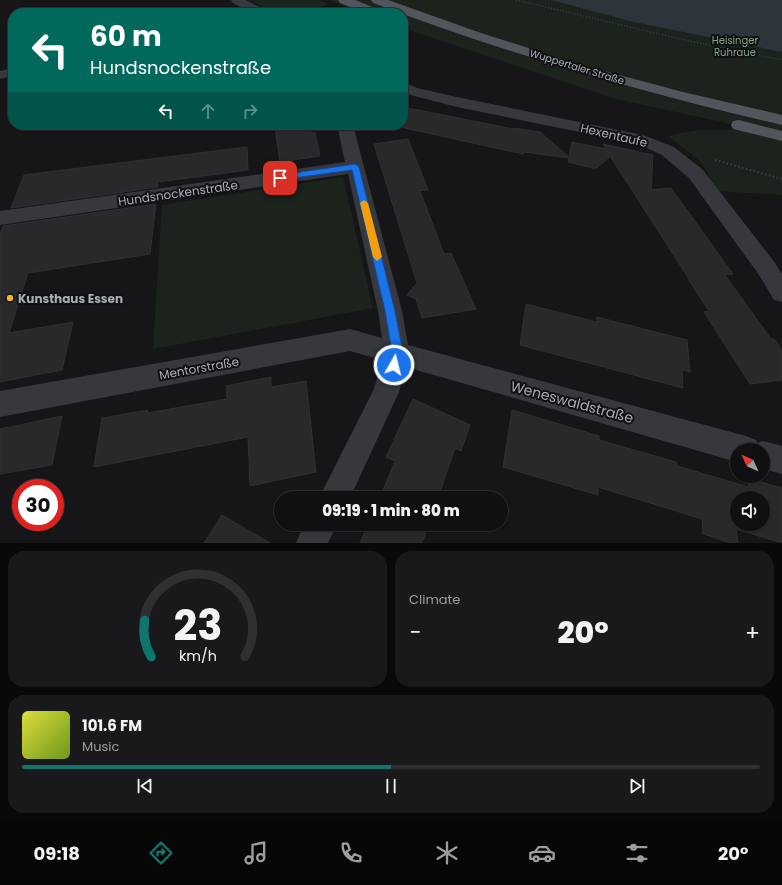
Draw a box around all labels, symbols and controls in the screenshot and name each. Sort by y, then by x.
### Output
text: 60 m [90,17,162,56]
icon: left [24,24,76,76]
park label: Heisinger Ruhraue [712,33,758,60]
street label: Wuppertaler Straße [528,45,626,89]
text: Hundsnockenstraße [90,55,271,80]
icon: left [155,100,177,122]
icon: ahead [197,100,219,122]
icon: right [239,100,261,122]
street label: Hexentaufe [579,119,649,151]
pin [263,161,297,195]
icon: arrive [269,167,291,189]
street label: Hundsnockenstraße [117,176,239,210]
place label: Kunsthaus Essen [18,290,123,307]
marker: Kunsthaus Essen [5,293,15,303]
position arrow [373,344,415,386]
street label: Mentorstraße [158,353,240,383]
street label: Weneswaldstraße [508,376,636,428]
north arrow [730,443,770,483]
map controls [730,443,770,531]
speed limit sign: 30 [12,479,64,531]
button: sound [730,491,770,531]
text: 09:19 · 1 min · 80 m [322,500,460,521]
text: Climate [409,590,460,609]
text: 23 [173,596,222,655]
text: 20° [557,611,609,654]
text: − [409,617,421,648]
text: + [745,617,760,648]
text: km/h [178,646,217,666]
text: 101.6 FM [82,715,142,736]
text: Music [82,737,119,756]
icon: previous [134,775,156,797]
icon: pause [380,775,402,797]
icon: next [626,775,648,797]
icon: directions [147,839,175,867]
icon: music [242,839,270,867]
icon: phone [337,839,365,867]
icon: climate [433,839,461,867]
icon: car [528,839,556,867]
icon: filters [623,839,651,867]
text: 09:18 [34,841,80,866]
text: 20° [718,841,748,866]

